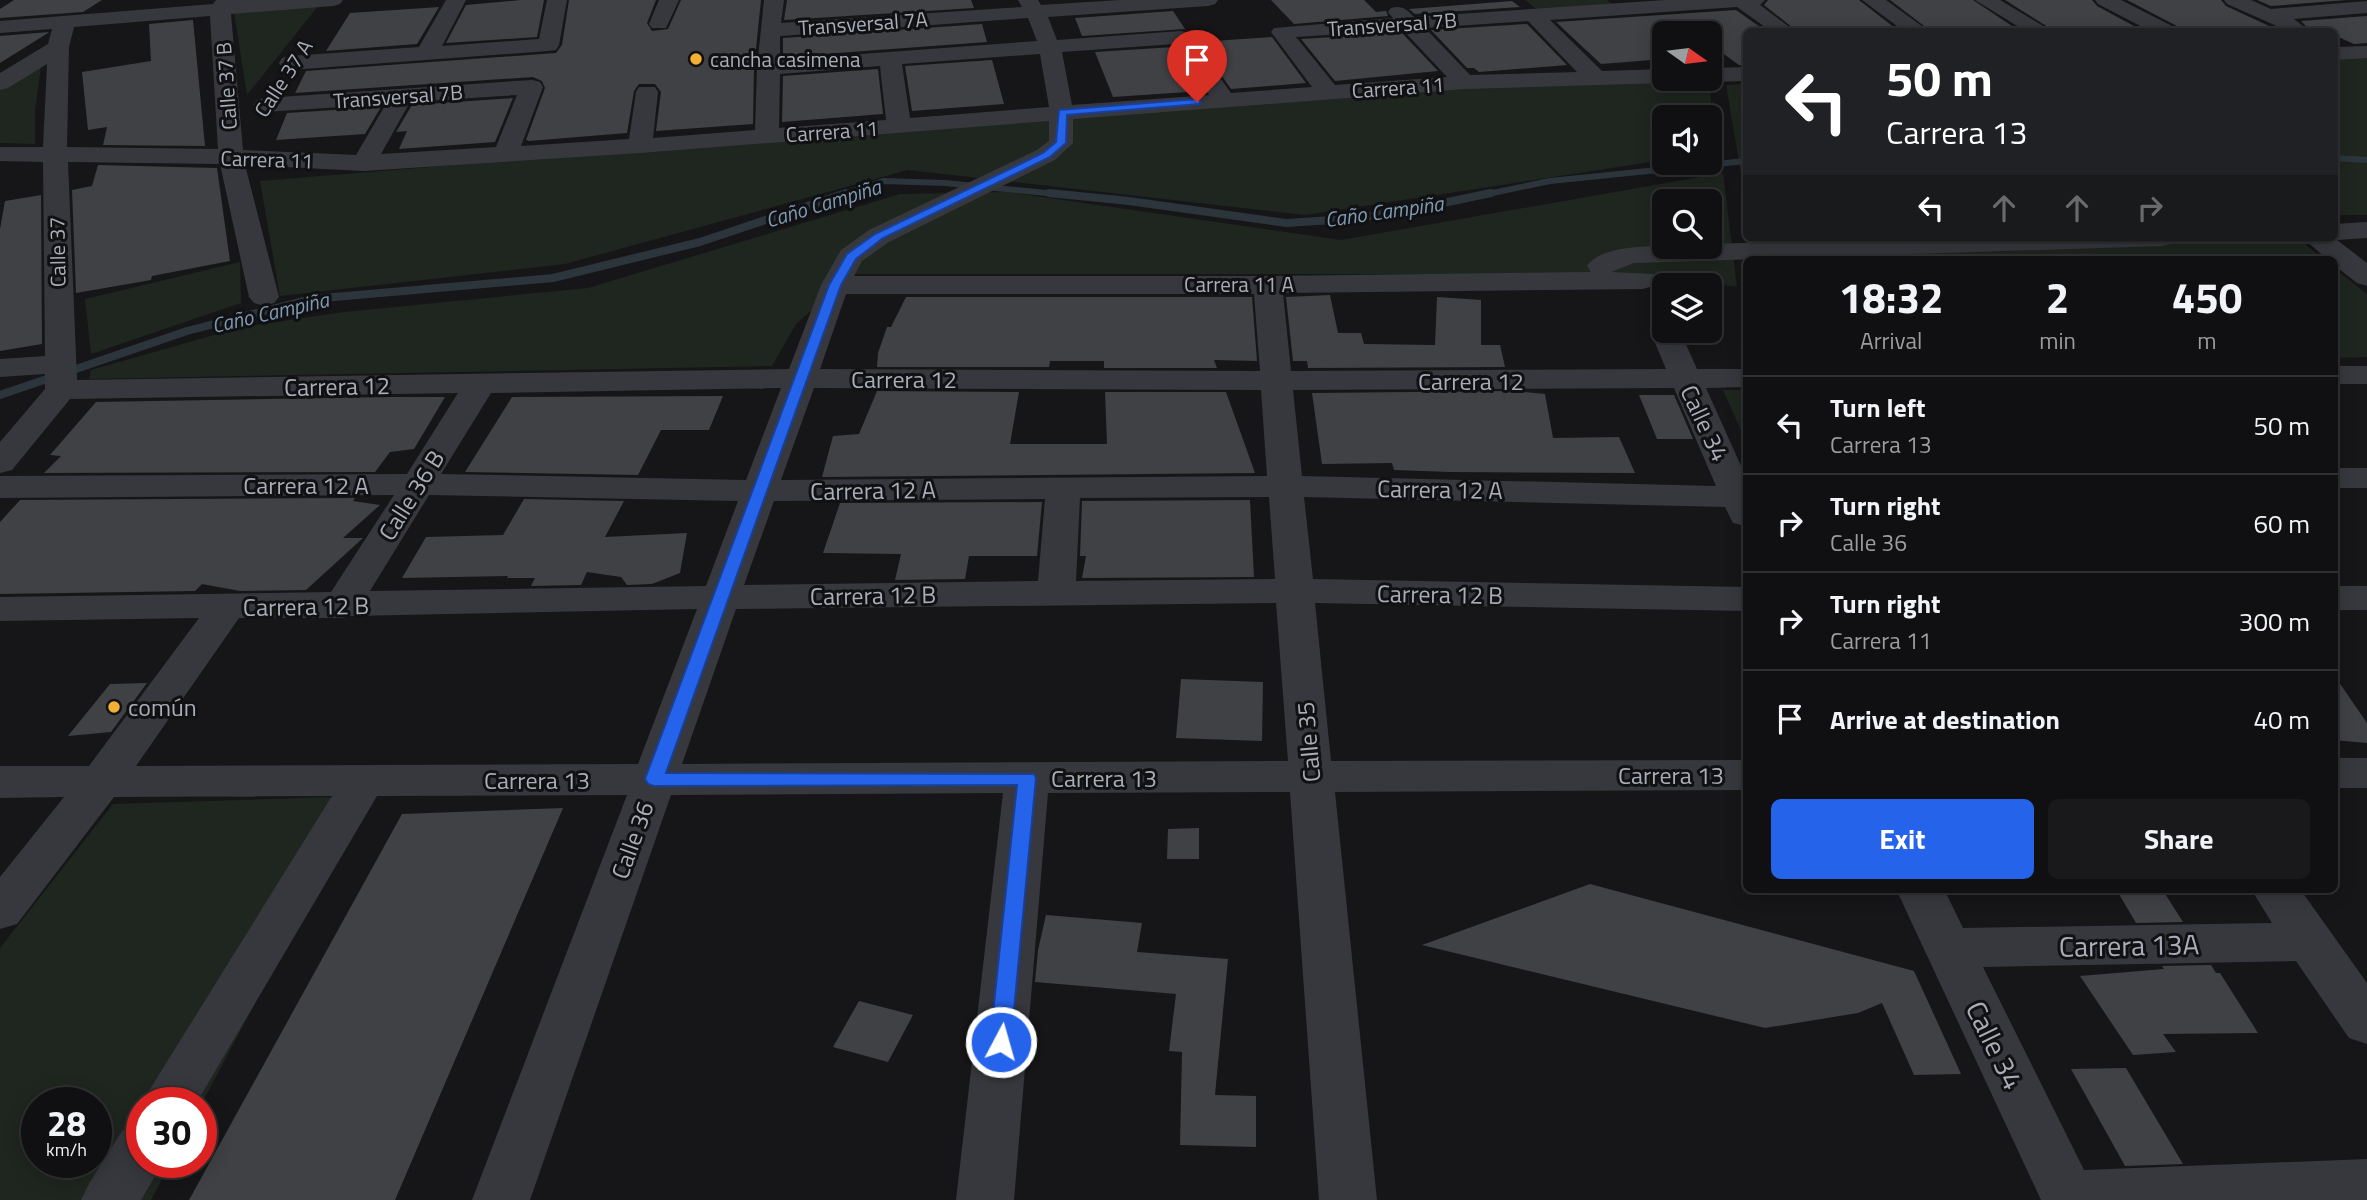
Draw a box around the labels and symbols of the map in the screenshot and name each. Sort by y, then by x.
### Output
street label: Transversal 7A [797,2,929,43]
street label: Transversal 7B [1326,3,1458,45]
north arrow [1652,21,1722,91]
pin [1167,30,1227,102]
street label: Calle 37 A [246,32,321,123]
street label: Calle 37 B [207,41,245,131]
place label: cancha casimena [710,43,861,75]
marker: cancha casimena [688,51,704,67]
street label: Carrera 11 [1351,68,1445,106]
street label: Transversal 7B [332,75,464,117]
street label: Carrera 11 [785,112,879,150]
street label: Carrera 11 [220,141,314,177]
water label: Caño Campiña [761,170,886,236]
water label: Caño Campiña [1323,187,1447,235]
street label: Calle 37 [40,217,74,287]
street label: Carrera 11 A [1184,268,1294,300]
water label: Caño Campiña [208,283,333,341]
street label: Carrera 12 [851,361,957,397]
street label: Carrera 12 [1418,363,1524,399]
street label: Carrera 12 [284,367,390,405]
street label: Calle 34 [1672,379,1738,467]
street label: Calle 36 B [369,443,453,547]
street label: Carrera 12 A [243,467,369,503]
street label: Carrera 12 A [1377,470,1503,508]
street label: Carrera 12 A [810,471,936,509]
street label: Carrera 12 B [1377,575,1503,613]
street label: Carrera 12 B [810,576,936,614]
street label: Carrera 12 B [243,587,369,625]
place label: común [128,689,197,725]
marker: común [106,699,122,715]
street label: Calle 35 [1287,700,1329,784]
street label: Carrera 13 [1618,757,1724,793]
street label: Carrera 13 [1051,760,1157,796]
street label: Carrera 13 [484,762,590,798]
street label: Calle 36 [601,796,663,884]
street label: Carrera 13A [2058,922,2200,968]
street label: Calle 34 [1955,993,2035,1097]
position arrow [964,1005,1038,1079]
speed limit sign: 30 [126,1087,217,1178]

